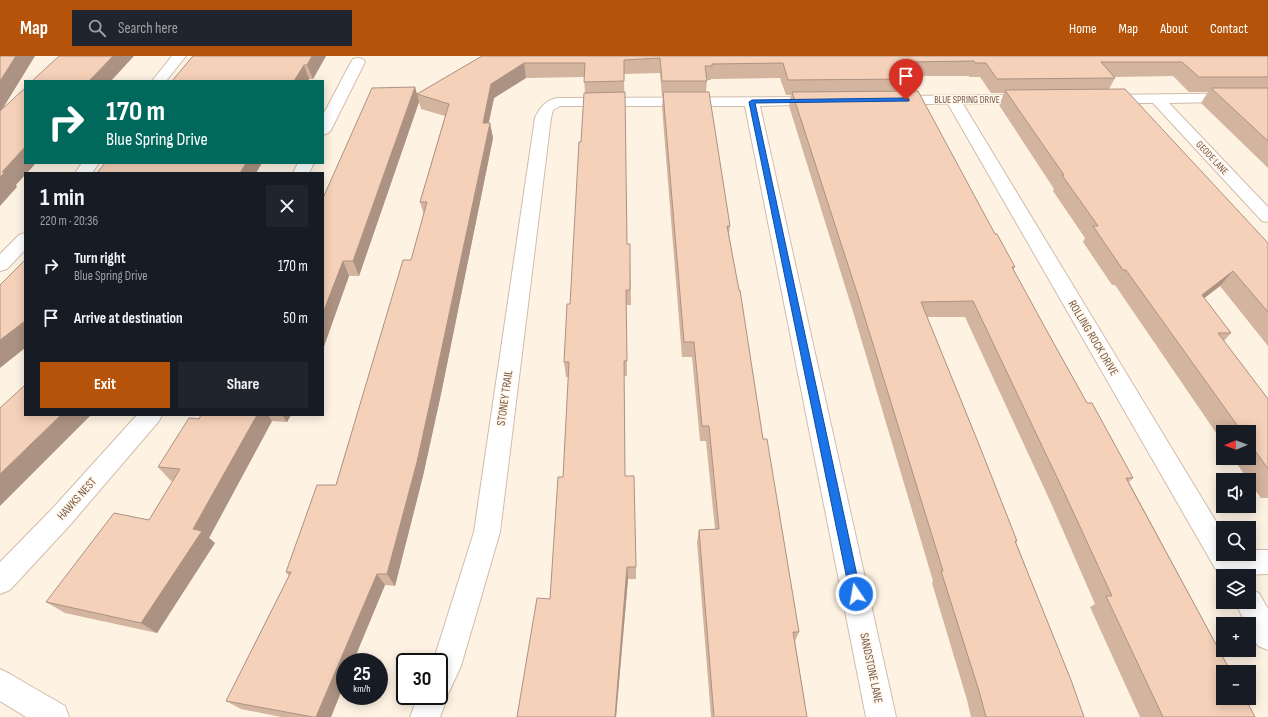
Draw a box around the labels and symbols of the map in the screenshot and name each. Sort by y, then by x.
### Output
pin [889,59,923,100]
street label: BLUE SPRING DRIVE [934,94,1000,106]
street label: GEODE LANE [1193,139,1231,177]
street label: ROLLING ROCK DRIVE [1065,297,1121,379]
street label: STONEY TRAIL [494,369,516,427]
north arrow [1216,425,1256,465]
street label: HAWKS NEST [54,474,100,523]
position arrow [835,573,877,615]
street label: SANDSTONE LANE [856,631,886,705]
speed limit sign: 30 [396,653,448,705]

